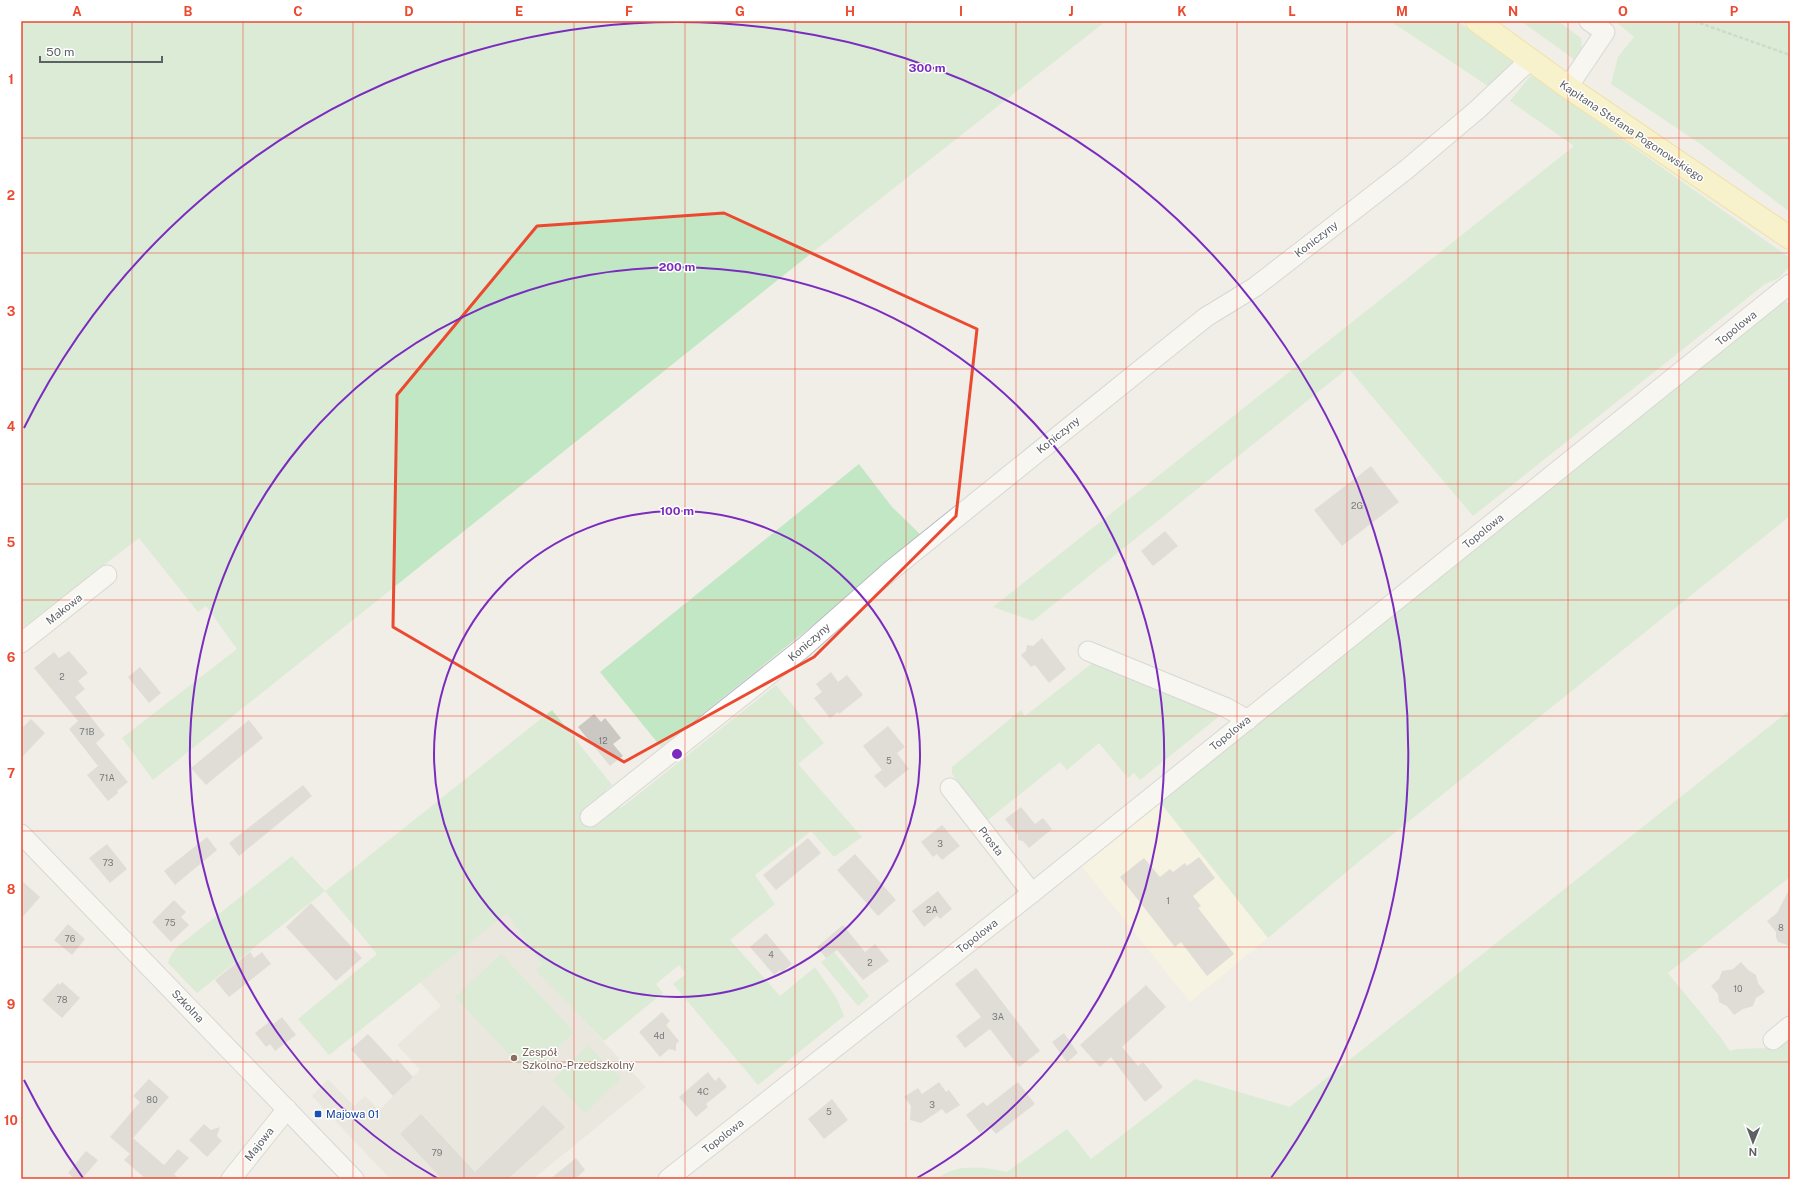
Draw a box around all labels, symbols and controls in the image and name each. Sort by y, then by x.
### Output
text: A [72,4,82,19]
text: B [184,4,193,19]
text: C [293,4,303,19]
text: D [404,4,414,19]
text: E [515,4,523,19]
text: F [625,4,633,19]
text: G [735,4,745,19]
text: H [845,4,855,19]
text: I [959,4,963,19]
text: J [1068,4,1074,19]
text: K [1177,4,1187,19]
text: L [1288,4,1296,19]
text: M [1396,4,1408,19]
text: N [1508,4,1518,19]
text: O [1618,4,1628,19]
text: P [1730,4,1739,19]
scale bar [40,38,162,64]
text: 50 m [46,45,74,59]
text: 300 m [909,61,946,75]
text: 1 [8,72,14,87]
street label: Kapitana Stefana Pogonowskiego [1558,78,1706,184]
text: 2 [7,188,15,203]
street label: Koniczyny [1292,218,1340,260]
text: 200 m [659,260,695,274]
text: 3 [7,304,16,319]
street label: Topolowa [1713,308,1759,348]
street label: Koniczyny [1034,414,1082,456]
text: 4 [7,419,16,434]
house number: 2G [1351,500,1363,511]
text: 100 m [660,504,694,518]
street label: Topolowa [1460,511,1506,551]
text: 5 [7,535,16,550]
street label: Makowa [44,591,84,627]
street label: Koniczyny [786,621,832,663]
text: 6 [7,650,16,665]
house number: 2 [59,671,65,682]
street label: Topolowa [1207,713,1253,753]
house number: 71B [79,726,95,737]
house number: 12 [598,735,608,746]
centre of rings [670,747,684,761]
house number: 5 [886,755,892,766]
text: 7 [7,766,15,781]
house number: 71A [99,772,115,783]
street label: Prosta [976,824,1006,858]
house number: 3 [937,838,943,849]
house number: 73 [103,857,114,868]
text: 8 [7,882,16,897]
house number: 1 [1166,895,1170,906]
house number: 2A [926,904,938,915]
street label: Topolowa [954,916,1000,956]
house number: 75 [164,917,176,928]
house number: 8 [1778,922,1784,933]
house number: 76 [65,933,76,944]
house number: 4 [768,949,774,960]
house number: 2 [867,957,873,968]
house number: 10 [1733,983,1743,994]
street label: Szkolna [170,987,206,1025]
house number: 78 [56,994,68,1005]
text: 9 [7,997,15,1012]
house number: 3A [992,1011,1005,1022]
house number: 4d [653,1030,665,1041]
place label: Zespół Szkolno-Przedszkolny [522,1046,635,1071]
marker: Zespół Szkolno-Przedszkolny [509,1053,519,1063]
house number: 4C [697,1086,709,1097]
house number: 80 [146,1094,158,1105]
house number: 3 [929,1099,935,1110]
house number: 5 [826,1106,832,1117]
place label: Majowa 01 [326,1108,379,1120]
marker: Majowa 01 [313,1109,323,1119]
text: 10 [4,1113,18,1128]
street label: Topolowa [700,1116,746,1156]
north arrow [1733,1122,1773,1162]
street label: Majowa [242,1125,276,1163]
text: N [1748,1146,1757,1158]
house number: 79 [432,1147,443,1158]

